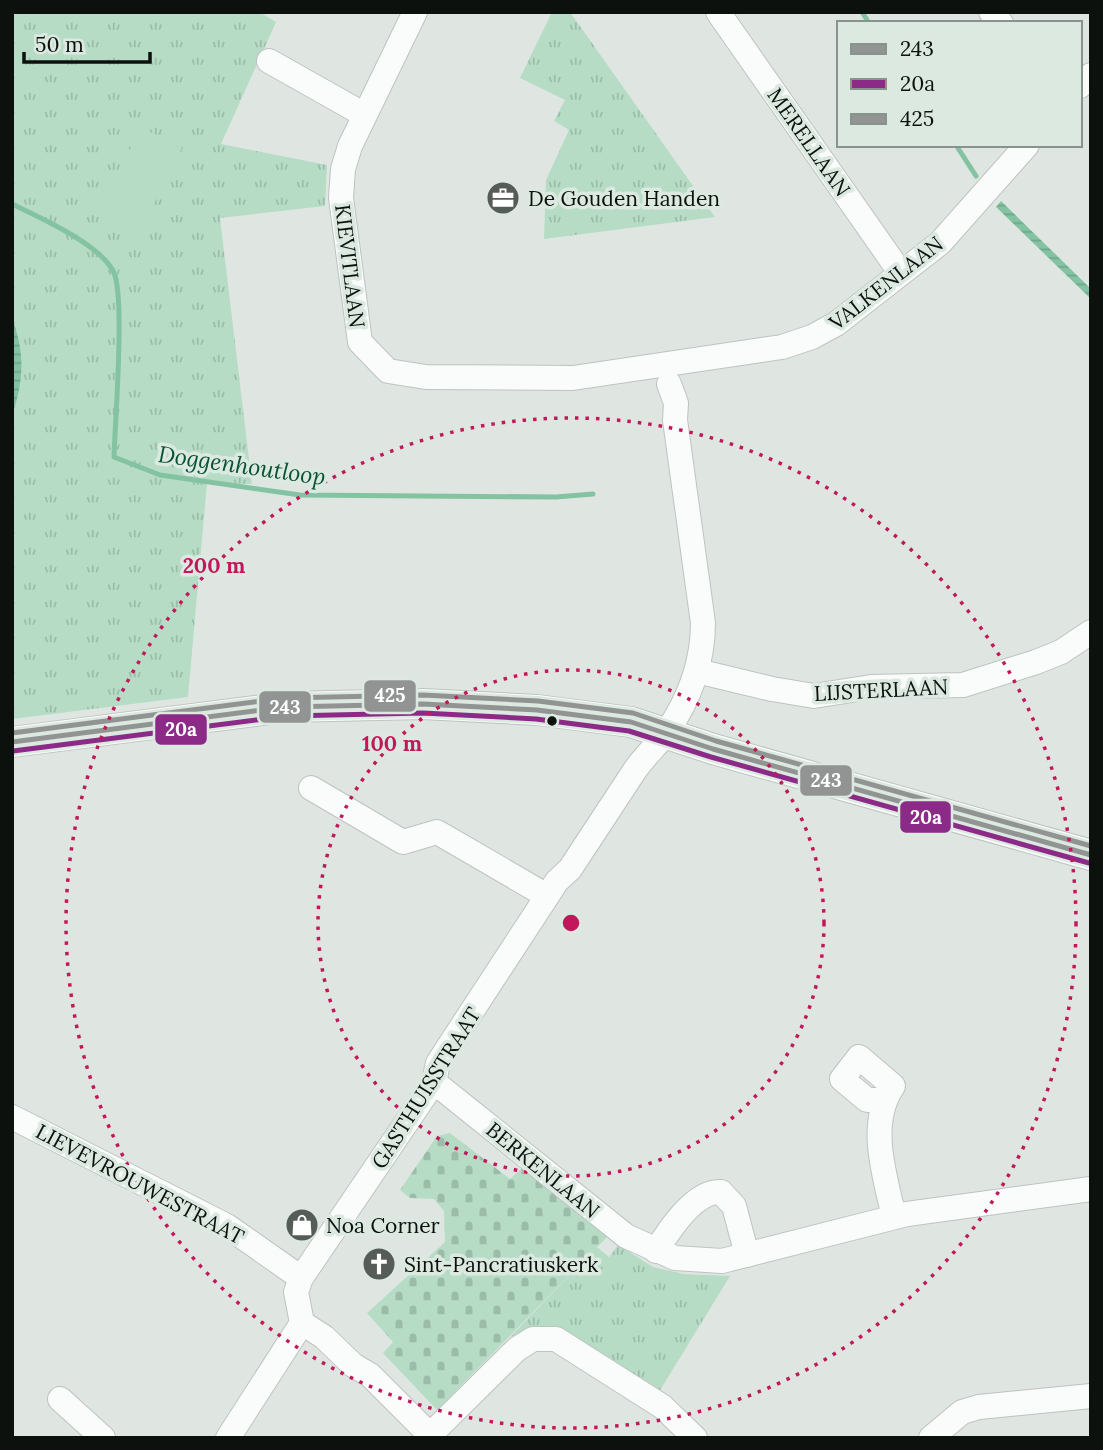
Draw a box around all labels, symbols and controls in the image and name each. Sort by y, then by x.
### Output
scale bar [24,21,150,65]
legend [837,21,1082,147]
text: 50 m [35,31,84,58]
text: 243 [900,35,934,62]
text: 20a [900,70,935,97]
street label: MERELLAAN [762,82,856,202]
text: 425 [900,105,934,132]
office icon: De Gouden Handen [484,179,522,217]
place label: De Gouden Handen [528,185,720,212]
street label: KIEVITLAAN [329,203,371,329]
street label: VALKENLAAN [823,230,948,337]
water label: Doggenhoutloop [156,439,328,491]
text: 200 m [183,552,245,579]
street label: LIJSTERLAAN [813,673,949,707]
line badge: 425 [363,679,417,713]
text: 425 [375,683,405,707]
line badge: 243 [258,690,312,724]
text: 243 [269,695,301,719]
line badge: 20a [154,713,208,746]
unlabelled marker [545,714,559,728]
text: 20a [165,717,197,741]
text: 100 m [362,730,422,757]
line badge: 243 [799,764,853,797]
text: 243 [810,768,842,792]
line badge: 20a [899,800,952,834]
text: 20a [910,805,942,829]
centre of rings [559,911,583,935]
street label: GASTHUISSTRAAT [365,1002,487,1174]
street label: BERKENLAAN [481,1116,605,1224]
street label: LIEVEVROUWESTRAAT [31,1118,249,1250]
shop icon: Noa Corner [283,1206,321,1244]
place label: Noa Corner [326,1212,440,1239]
church icon: Sint-Pancratiuskerk [360,1245,398,1283]
place label: Sint-Pancratiuskerk [404,1251,599,1278]

